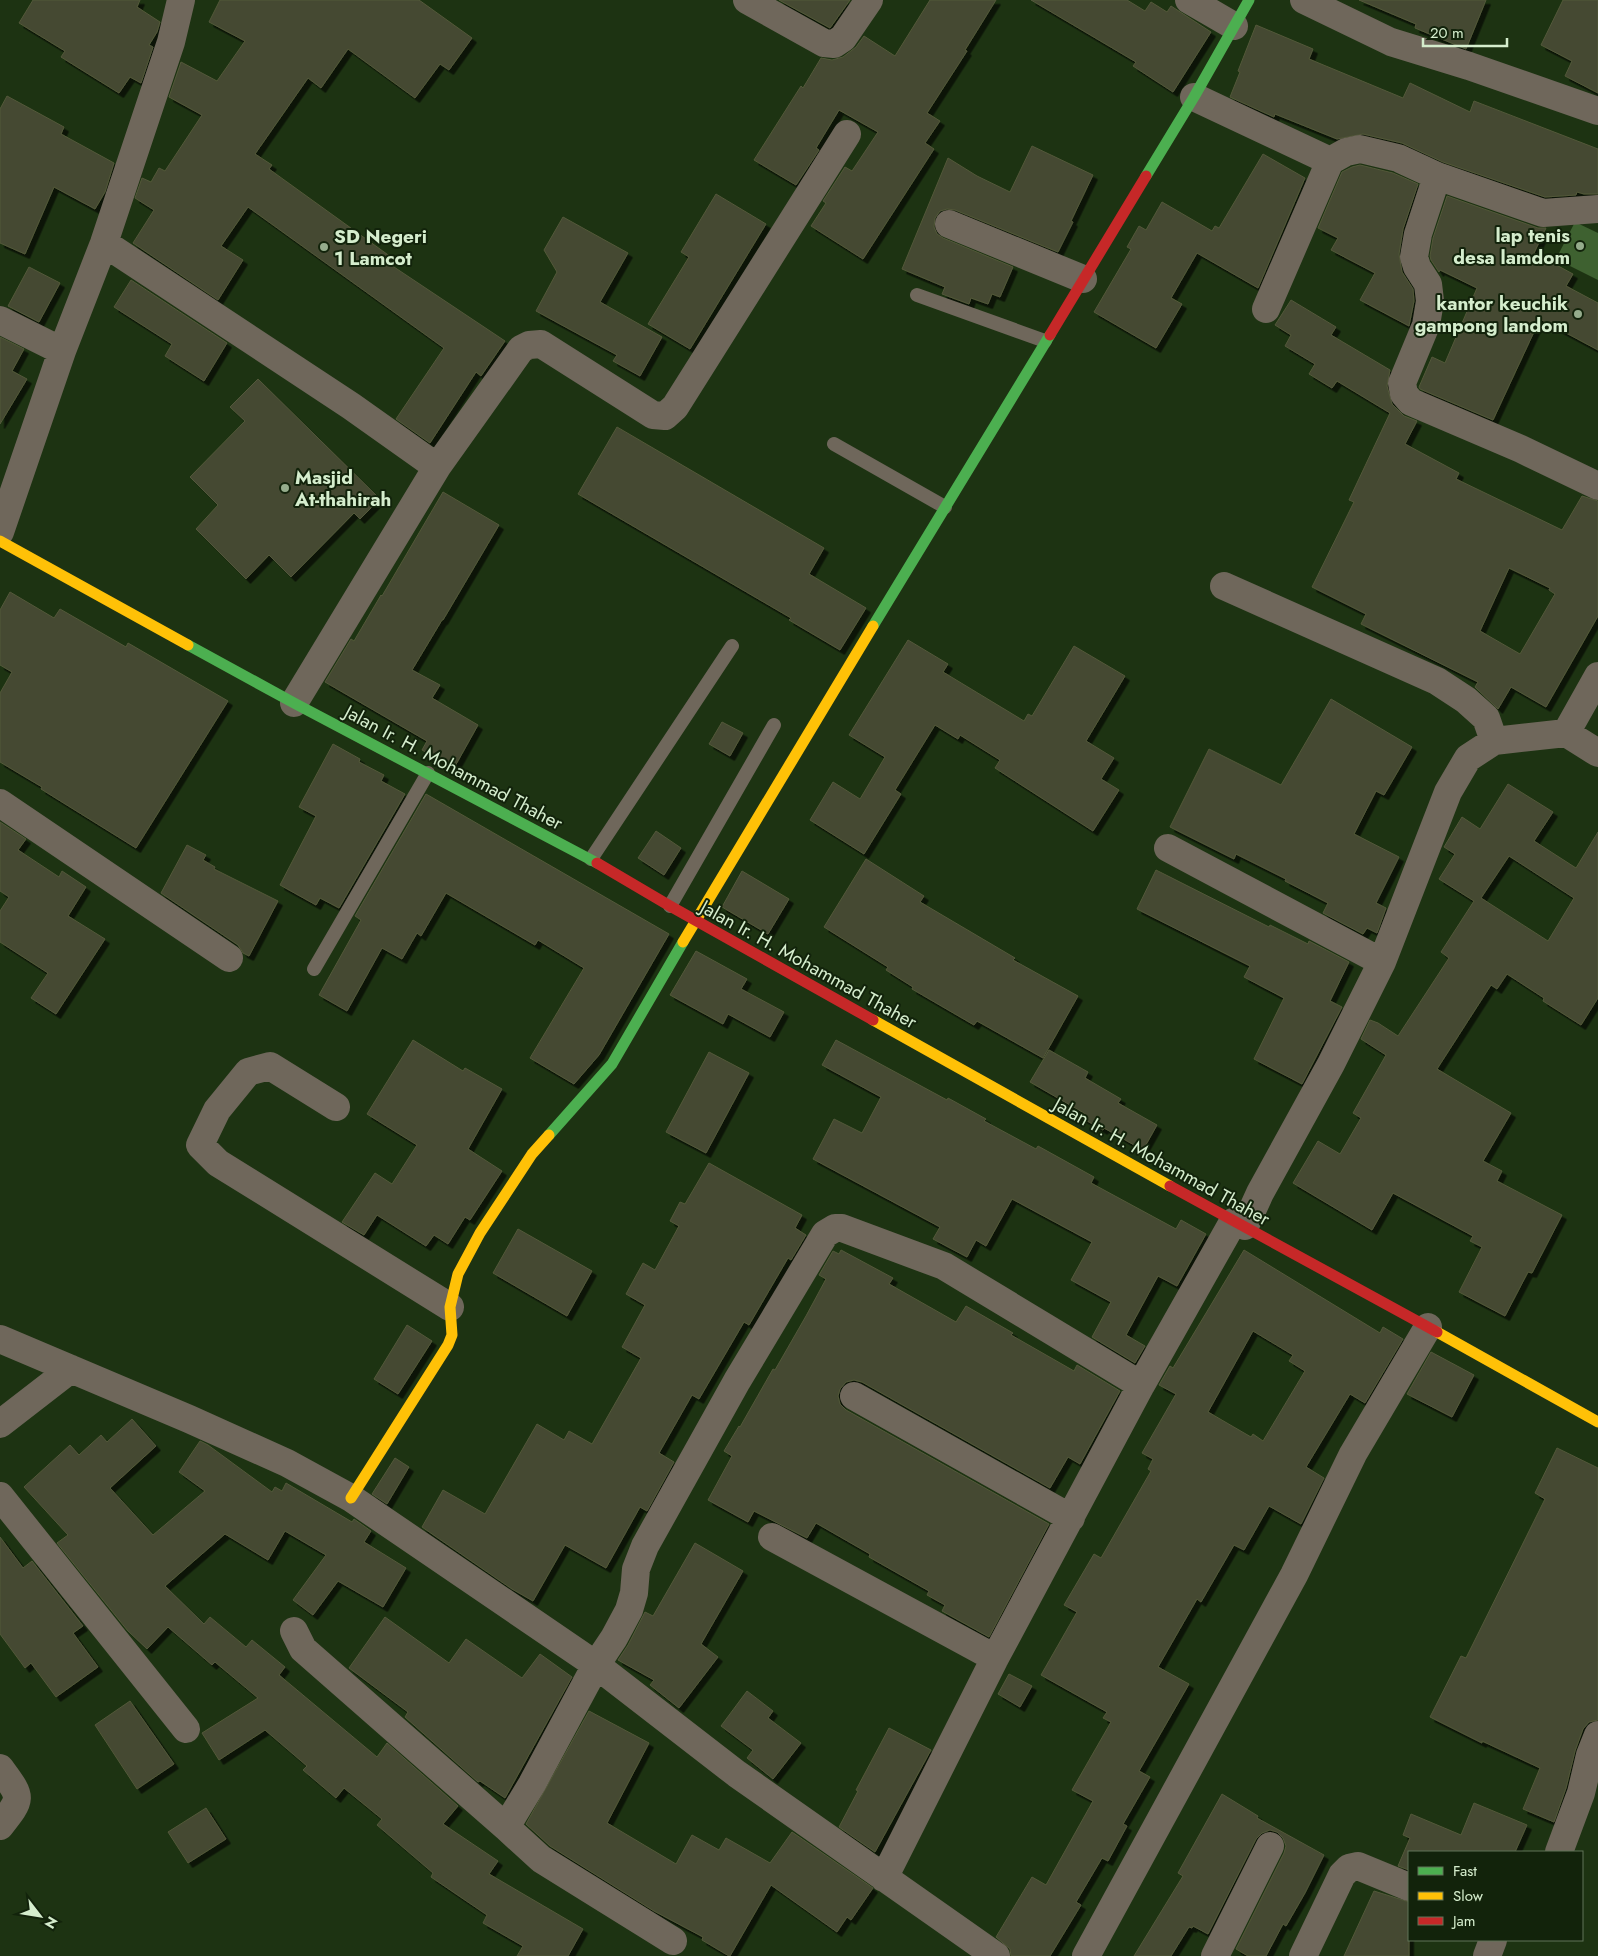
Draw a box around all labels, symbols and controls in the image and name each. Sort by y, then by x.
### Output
scale bar [1423,15,1507,47]
text: 20 m [1430,22,1464,44]
place label: lap tenis desa lamdom [1453,222,1570,271]
place label: SD Negeri 1 Lamcot [334,223,427,272]
marker: lap tenis desa lamdom [1574,240,1586,252]
marker: SD Negeri 1 Lamcot [318,241,330,253]
place label: kantor keuchik gampong landom [1415,290,1568,339]
marker: kantor keuchik gampong landom [1572,308,1584,320]
place label: Masjid At-thahirah [294,464,391,513]
marker: Masjid At-thahirah [279,482,291,494]
street label: Jalan Ir. H. Mohammad Thaher [337,697,568,837]
street label: Jalan Ir. H. Mohammad Thaher [693,892,922,1036]
street label: Jalan Ir. H. Mohammad Thaher [1046,1089,1275,1233]
legend [1408,1851,1583,1941]
text: Fast [1453,1860,1477,1882]
text: Slow [1453,1885,1484,1907]
north arrow [15,1891,65,1941]
text: Jam [1451,1910,1476,1932]
text: N [40,1913,63,1933]

